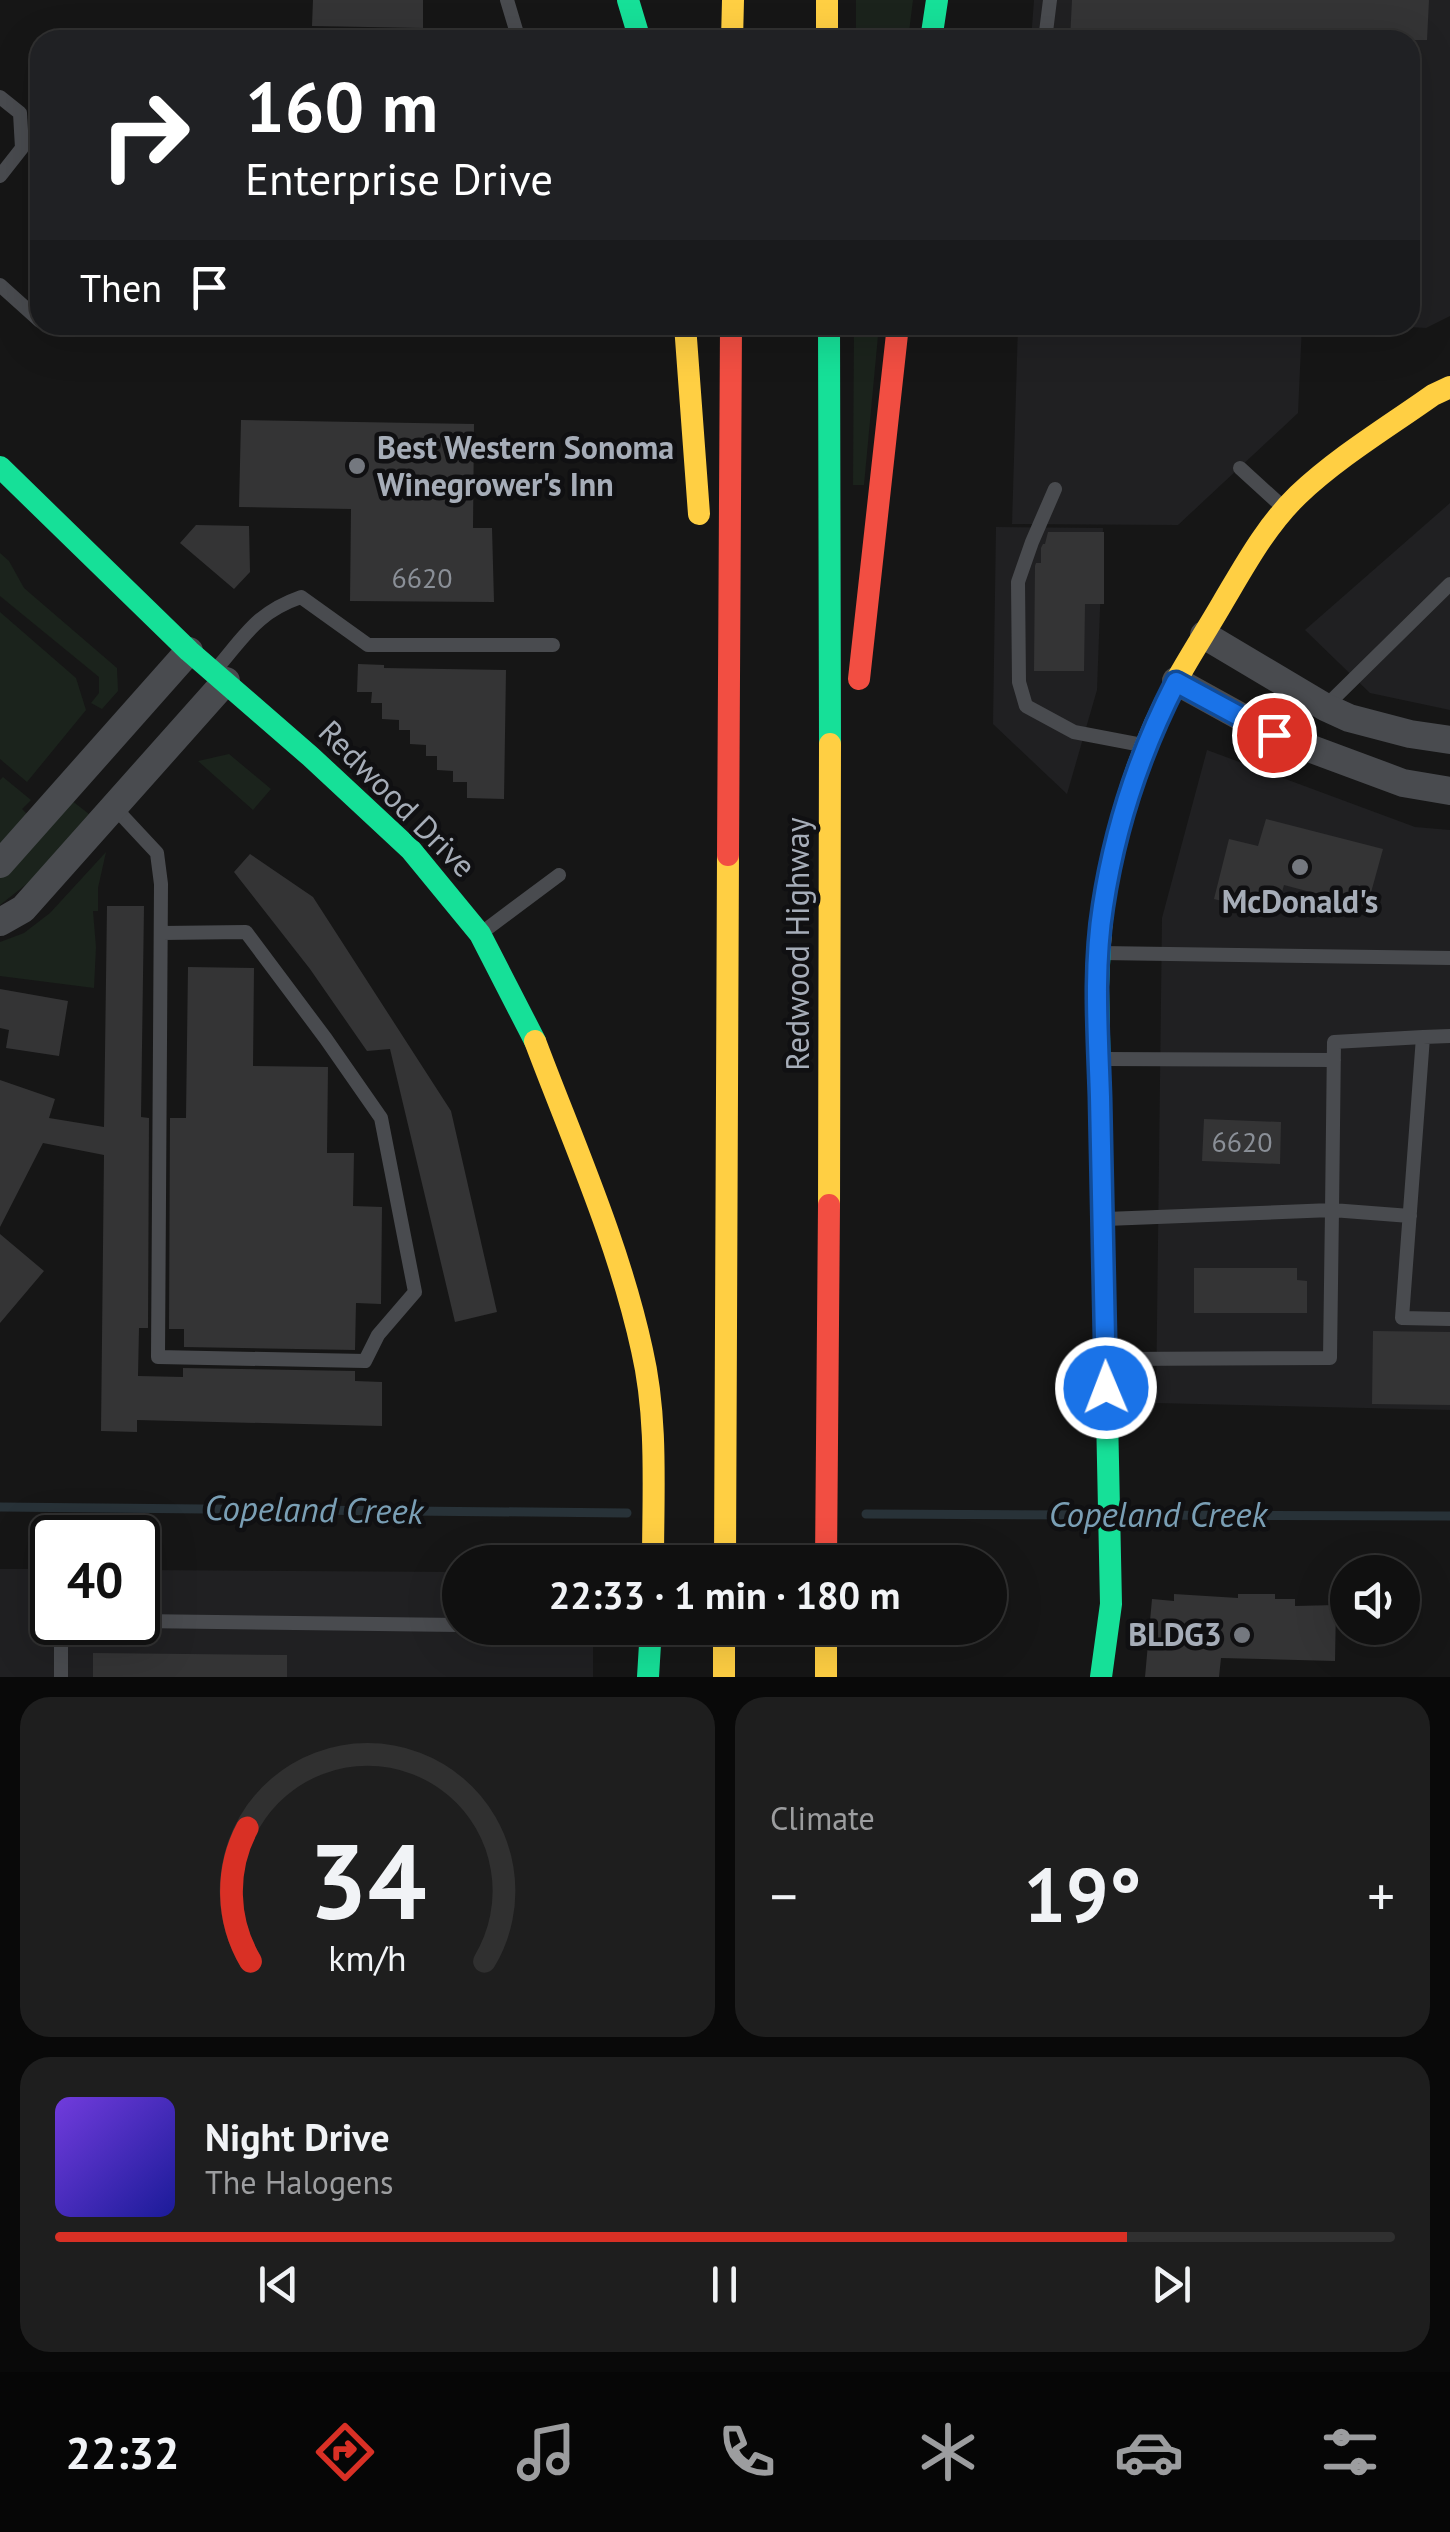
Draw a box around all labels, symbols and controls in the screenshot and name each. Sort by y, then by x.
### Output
text: 160 m [245,61,438,151]
icon: right [80,70,210,200]
text: Enterprise Drive [245,149,553,207]
icon: arrive [182,260,237,315]
text: Then [80,263,162,312]
place label: Best Western Sonoma Winegrower's Inn [377,426,674,505]
marker: Best Western Sonoma Winegrower's Inn [346,455,368,477]
house number: 6620 [391,559,453,596]
pin [1232,693,1317,778]
icon: arrive [1247,708,1302,763]
street label: Redwood Drive [310,711,485,886]
street label: Redwood Highway [776,817,818,1071]
marker: McDonald's [1289,856,1311,878]
place label: McDonald's [1222,880,1378,922]
house number: 6620 [1211,1123,1273,1160]
position arrow [1054,1336,1158,1440]
water label: Copeland Creek [204,1484,425,1534]
water label: Copeland Creek [1049,1491,1269,1537]
speed limit sign: 40 [30,1515,160,1645]
map controls [1330,1555,1420,1645]
button: sound [1330,1555,1420,1645]
text: 22:33 · 1 min · 180 m [549,1570,900,1619]
place label: BLDG3 [1128,1613,1222,1655]
marker: BLDG3 [1231,1624,1253,1646]
text: Climate [770,1797,875,1839]
text: 34 [309,1813,426,1948]
text: 19° [1024,1846,1141,1943]
text: − [770,1860,798,1931]
text: + [1367,1860,1395,1931]
text: km/h [328,1935,407,1981]
text: Night Drive [205,2112,389,2161]
text: The Halogens [205,2161,393,2203]
icon: previous [251,2257,306,2312]
icon: pause [697,2257,752,2312]
icon: next [1144,2257,1199,2312]
icon: directions [310,2417,380,2487]
icon: music [511,2417,581,2487]
icon: phone [712,2417,782,2487]
icon: climate [913,2417,983,2487]
icon: car [1114,2417,1184,2487]
icon: filters [1315,2417,1385,2487]
text: 22:32 [65,2423,180,2481]

